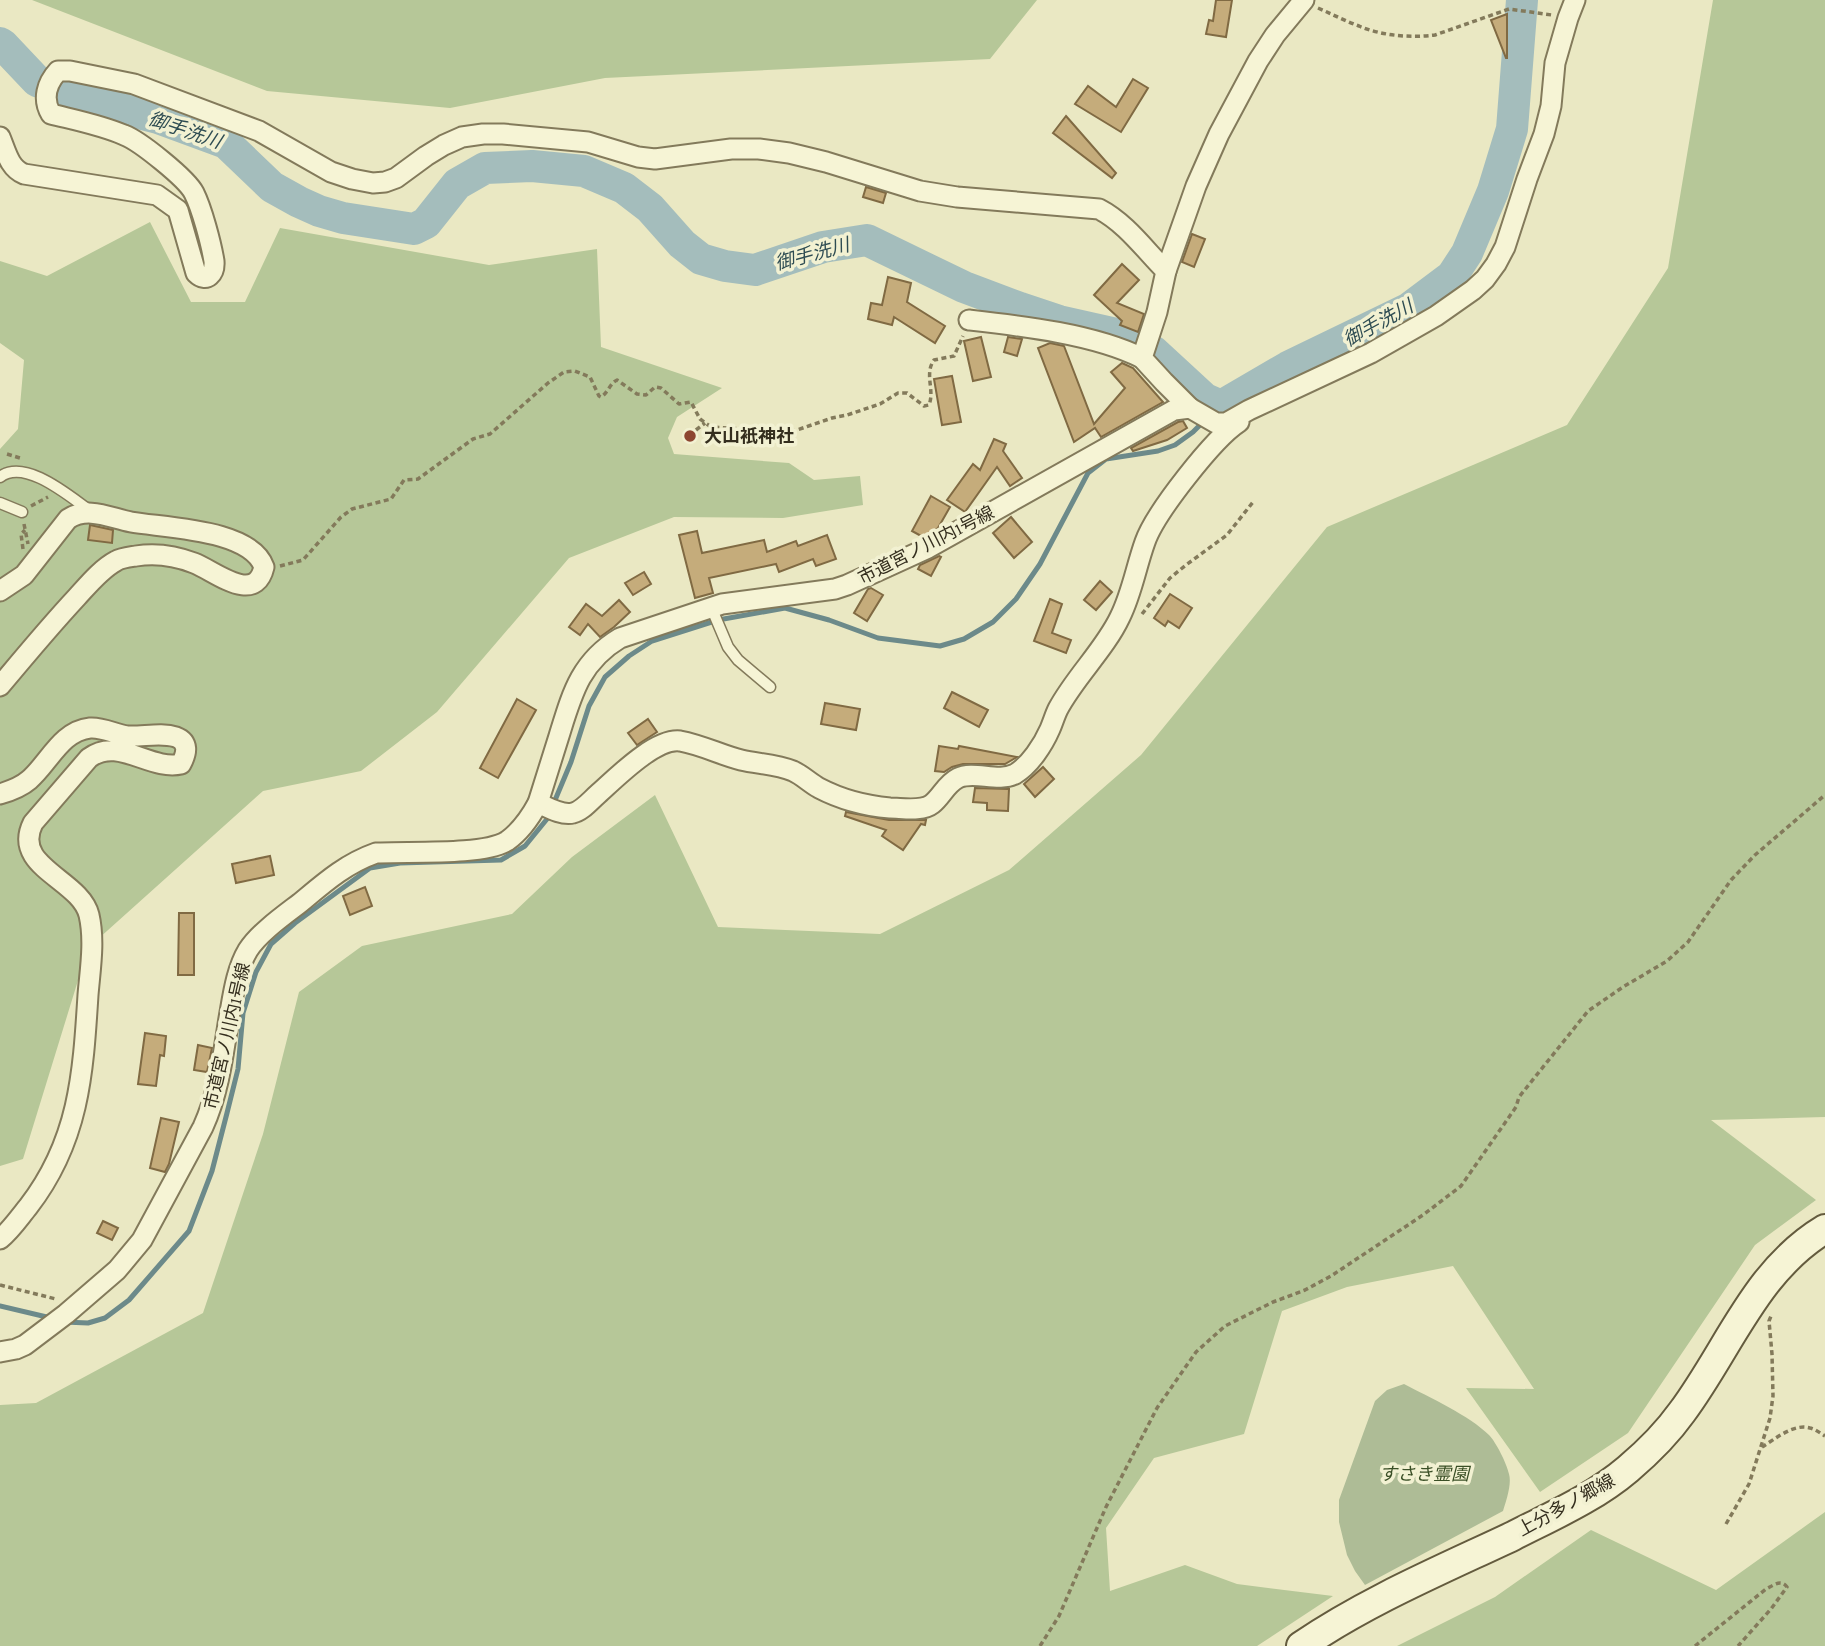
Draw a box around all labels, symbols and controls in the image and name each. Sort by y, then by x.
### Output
water label: 御手洗川 [146,108,226,153]
water label: 御手洗川 [773,234,853,274]
water label: 御手洗川 [1340,294,1418,351]
place label: 大山衹神社 [704,426,794,446]
marker: 大山衹神社 [682,428,698,444]
street label: 市道宮ノ川内1号線 [855,502,997,588]
street label: 市道宮ノ川内1号線 [200,961,254,1111]
park label: すさき霊園 [1379,1464,1472,1484]
street label: 上分多ノ郷線 [1514,1470,1618,1540]

